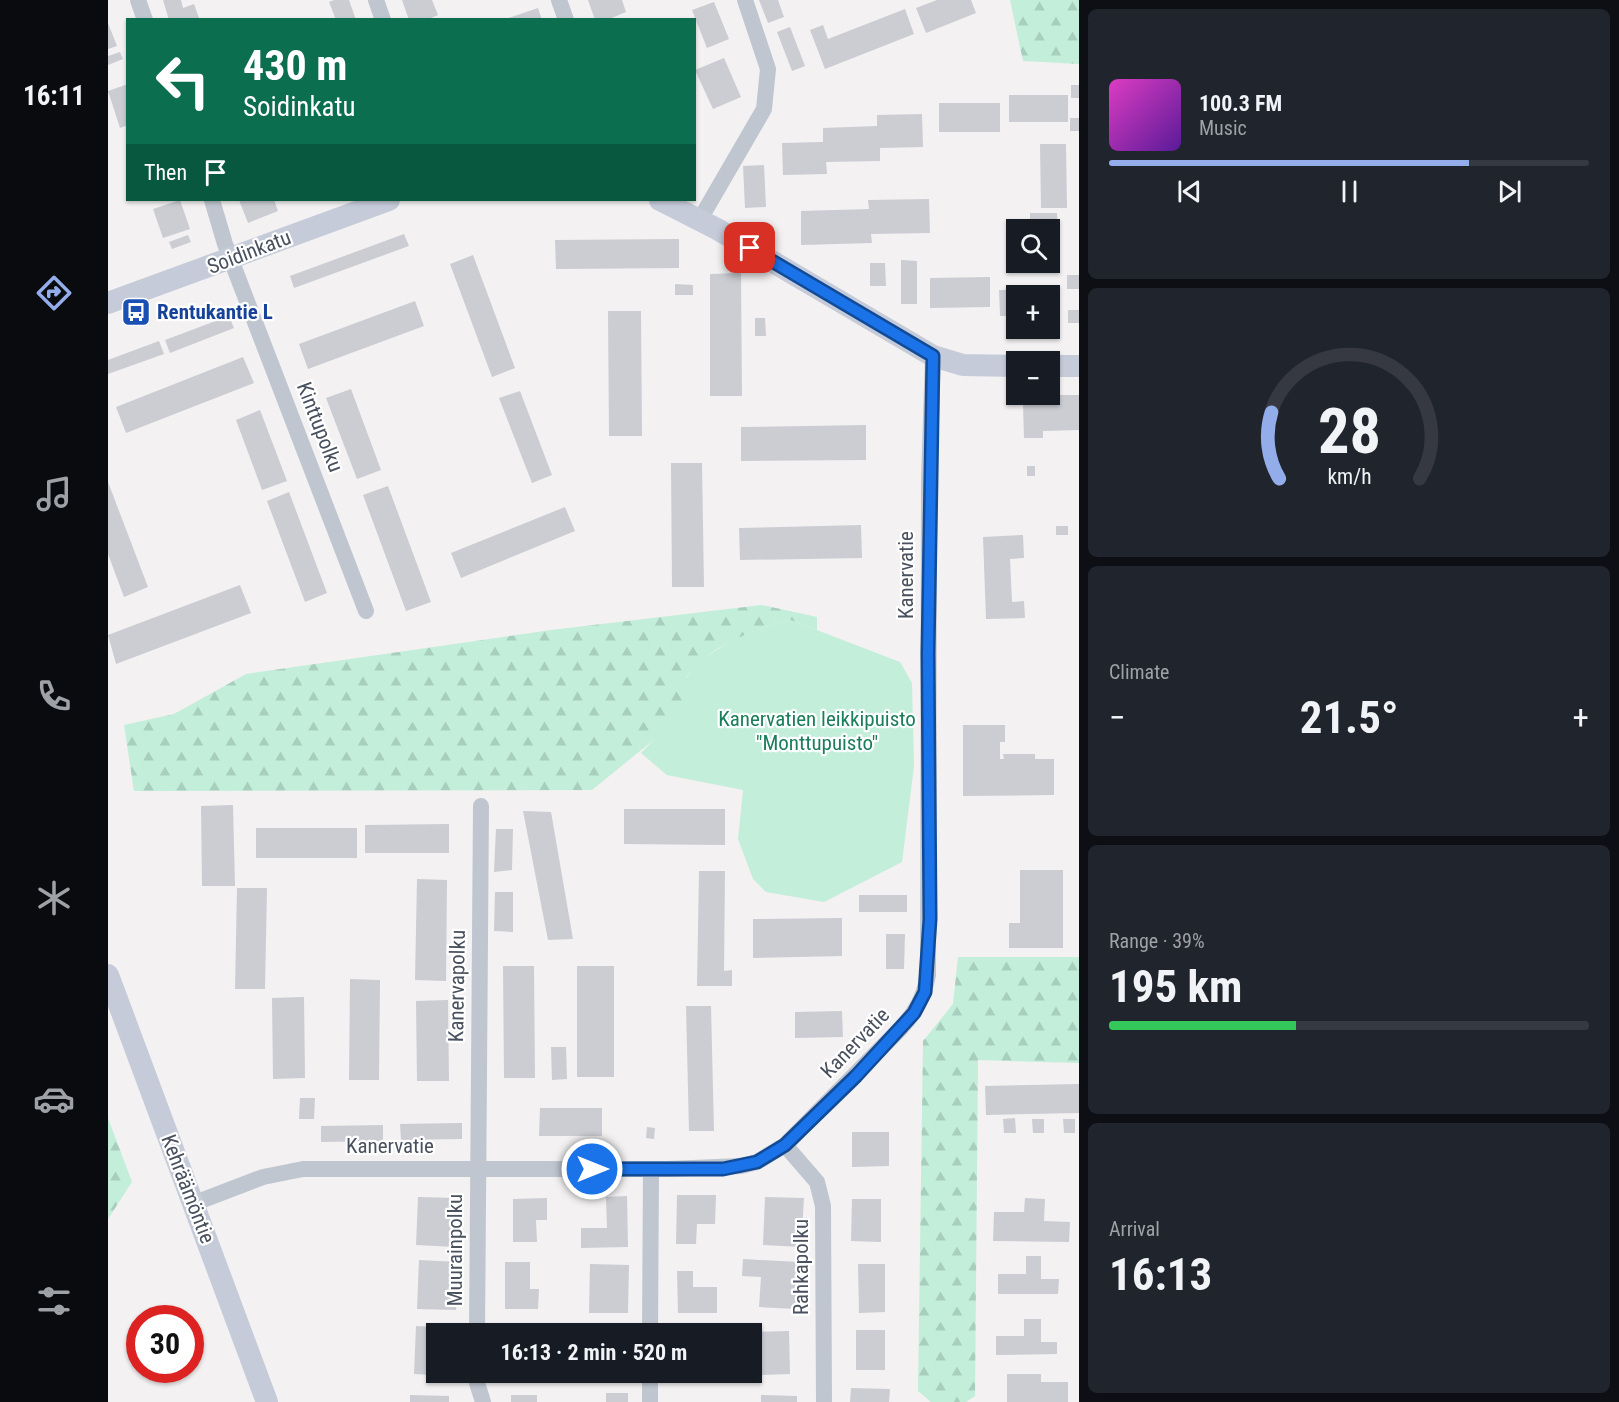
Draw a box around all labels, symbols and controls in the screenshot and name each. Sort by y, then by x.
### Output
text: 430 m [243,41,348,90]
icon: left [144,42,222,120]
text: 16:11 [23,80,85,112]
text: Soidinkatu [243,91,356,123]
text: 100.3 FM [1199,91,1282,116]
text: Music [1199,116,1247,140]
icon: arrive [199,156,232,189]
text: Then [144,160,187,185]
icon: previous [1173,175,1206,208]
icon: pause [1333,175,1366,208]
icon: next [1493,175,1526,208]
map controls [1006,219,1060,405]
button: search [1006,219,1060,273]
pin [724,222,775,273]
street label: Soidinkatu [204,225,294,279]
icon: arrive [733,231,766,264]
icon: directions [33,272,75,314]
button: + [1006,285,1060,339]
bus stop icon: Rentukantie L [120,296,152,328]
place label: Rentukantie L [157,300,273,324]
button: − [1006,351,1060,405]
street label: Kinttupolku [292,379,348,475]
text: 28 [1317,396,1381,469]
text: km/h [1327,465,1371,490]
icon: music [33,473,75,515]
street label: Kanervatie [894,531,918,619]
text: Climate [1109,660,1169,684]
icon: phone [33,675,75,717]
text: 21.5° [1300,691,1398,744]
text: − [1109,698,1126,737]
text: + [1573,698,1589,737]
park label: Kanervatien leikkipuisto "Monttupuisto" [718,707,916,755]
icon: climate [33,877,75,919]
text: Range · 39% [1109,929,1205,953]
street label: Kanervapolku [444,930,470,1042]
text: 195 km [1109,960,1242,1013]
street label: Kanervatie [816,1003,894,1083]
icon: car [33,1078,75,1120]
street label: Kehräämöntie [156,1131,220,1247]
street label: Kanervatie [346,1134,434,1158]
position arrow [560,1137,624,1201]
street label: Muurainpolku [443,1194,467,1306]
text: Arrival [1109,1217,1160,1241]
street label: Rahkapolku [789,1219,813,1315]
text: 16:13 [1109,1248,1212,1301]
icon: filters [33,1280,75,1322]
speed limit sign: 30 [126,1305,204,1383]
text: 16:13 · 2 min · 520 m [501,1340,687,1365]

